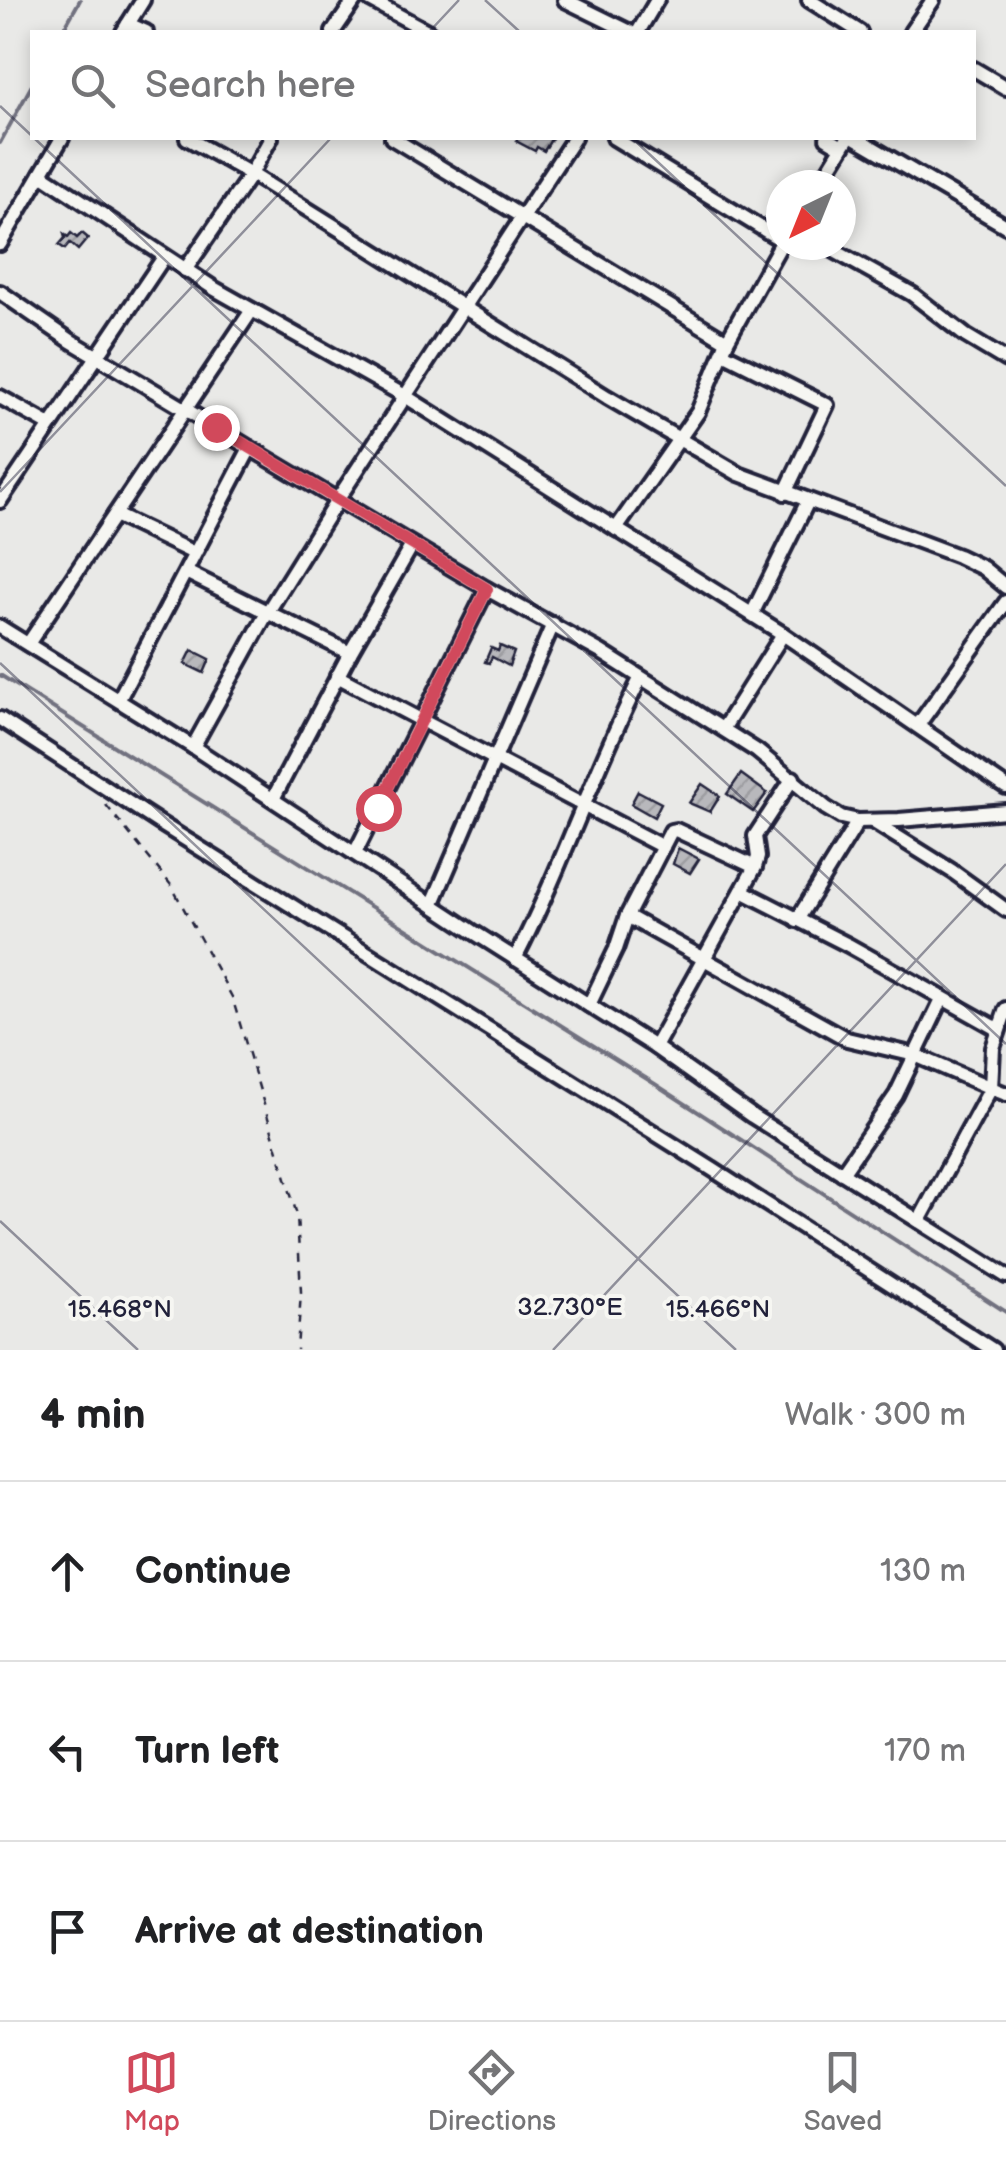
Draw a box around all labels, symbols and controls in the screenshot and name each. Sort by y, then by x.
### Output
search box [30,30,976,140]
icon: search [65,58,120,113]
text: Search here [145,63,356,108]
north arrow [766,170,856,260]
route end [194,405,240,451]
route start [356,786,402,832]
text: 32.730°E [517,1292,623,1323]
text: 15.468°N [68,1294,172,1325]
text: 15.466°N [666,1294,770,1325]
text: 4 min [40,1390,146,1441]
text: Walk · 300 m [784,1396,966,1435]
icon: ahead [40,1544,95,1599]
text: Continue [135,1549,291,1594]
text: 130 m [880,1552,966,1591]
icon: left [40,1724,95,1779]
text: Turn left [135,1729,279,1774]
text: 170 m [884,1732,966,1771]
icon: arrive [40,1904,95,1959]
text: Arrive at destination [135,1909,484,1954]
tab: Map [124,2045,180,2138]
tab: Directions [427,2045,556,2138]
tab: Saved [804,2045,882,2138]

